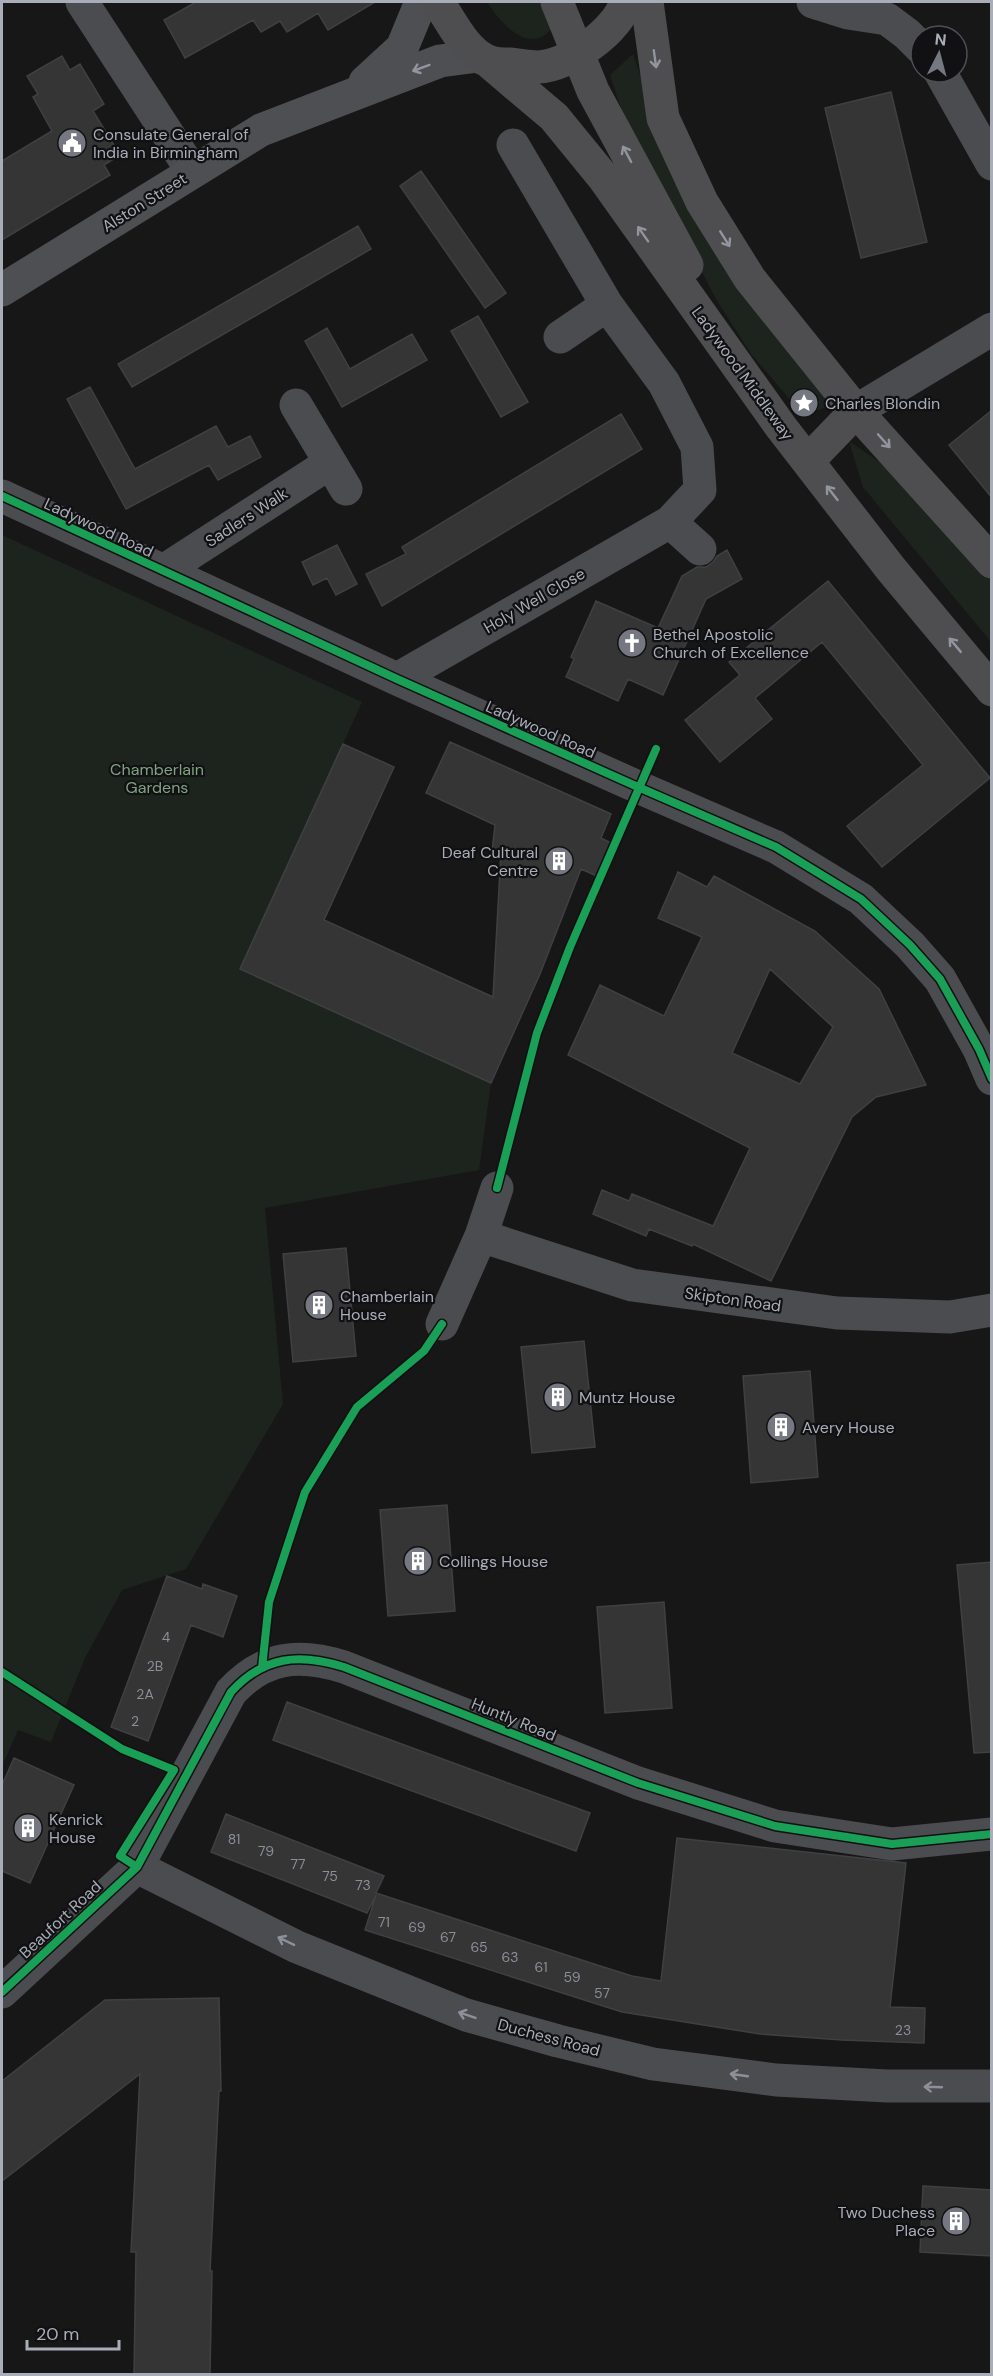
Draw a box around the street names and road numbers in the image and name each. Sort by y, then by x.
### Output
street label: Alston Street [98,168,191,237]
street label: Ladywood Middleway [687,302,798,444]
street label: Sadlers Walk [201,483,291,552]
street label: Ladywood Road [41,493,157,562]
street label: Holy Well Close [480,563,589,638]
street label: Ladywood Road [482,696,599,763]
street label: Skipton Road [683,1282,782,1317]
street label: Huntly Road [468,1693,559,1746]
street label: Beaufort Road [15,1876,106,1963]
street label: Duchess Road [495,2014,602,2061]

